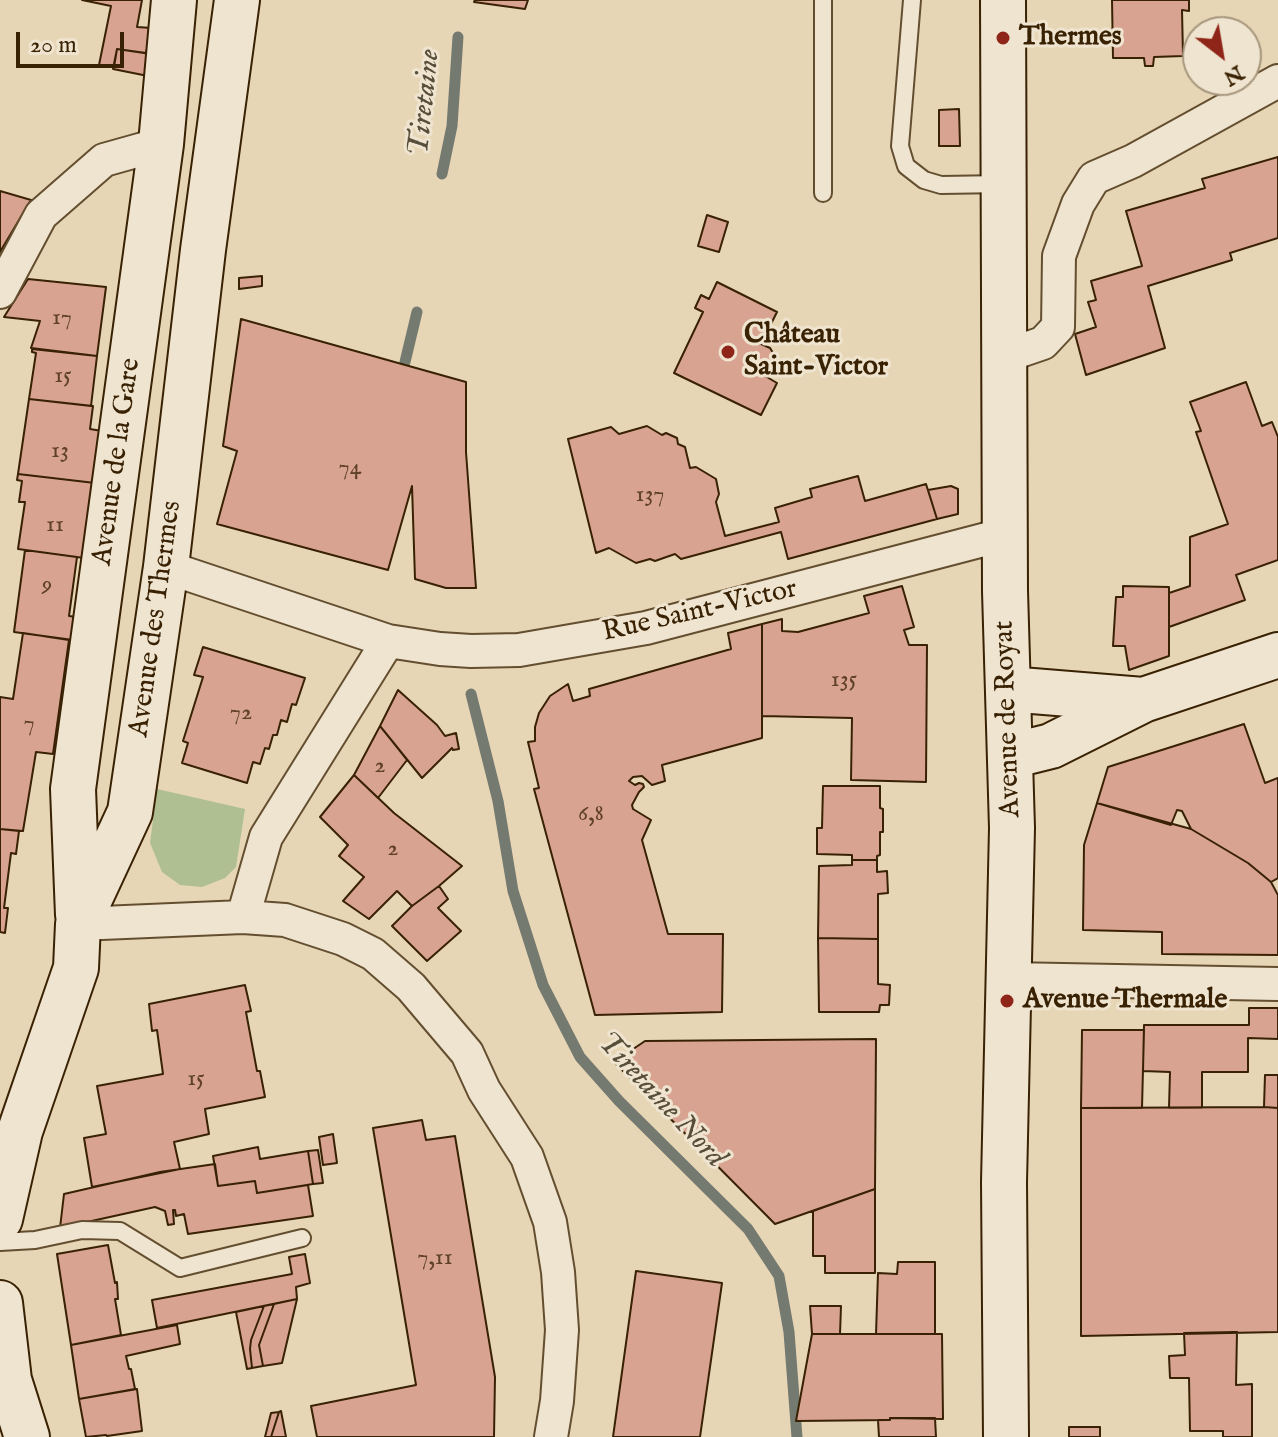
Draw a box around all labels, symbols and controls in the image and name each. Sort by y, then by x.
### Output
scale bar [20,16,128,66]
north arrow [1182,16,1262,96]
place label: Thermes [1019,21,1122,55]
marker: Thermes [994,29,1012,47]
text: 20 m [30,30,77,61]
water label: Tiretaine [403,48,449,158]
text: N [1218,58,1249,92]
house number: 17 [52,305,72,333]
place label: Château Saint-Victor [744,319,888,385]
marker: Château Saint-Victor [719,343,737,361]
street label: Avenue de la Gare [87,356,149,568]
house number: 15 [54,363,72,391]
house number: 13 [51,438,69,466]
house number: 74 [339,455,361,483]
house number: 137 [635,482,665,510]
street label: Avenue des Thermes [124,499,190,739]
house number: 11 [46,512,64,540]
house number: 9 [42,572,52,600]
street label: Rue Saint-Victor [599,573,801,651]
street label: Avenue de Royat [989,620,1029,818]
house number: 135 [831,667,857,695]
house number: 72 [230,700,252,728]
house number: 7 [23,711,35,739]
house number: 2 [374,753,386,781]
house number: 6,8 [578,801,604,829]
house number: 2 [387,836,399,864]
place label: Avenue Thermale [1023,984,1227,1018]
marker: Avenue Thermale [998,992,1016,1010]
water label: Tiretaine Nord [588,1026,732,1176]
house number: 15 [187,1066,205,1094]
house number: 7,11 [417,1245,453,1273]

